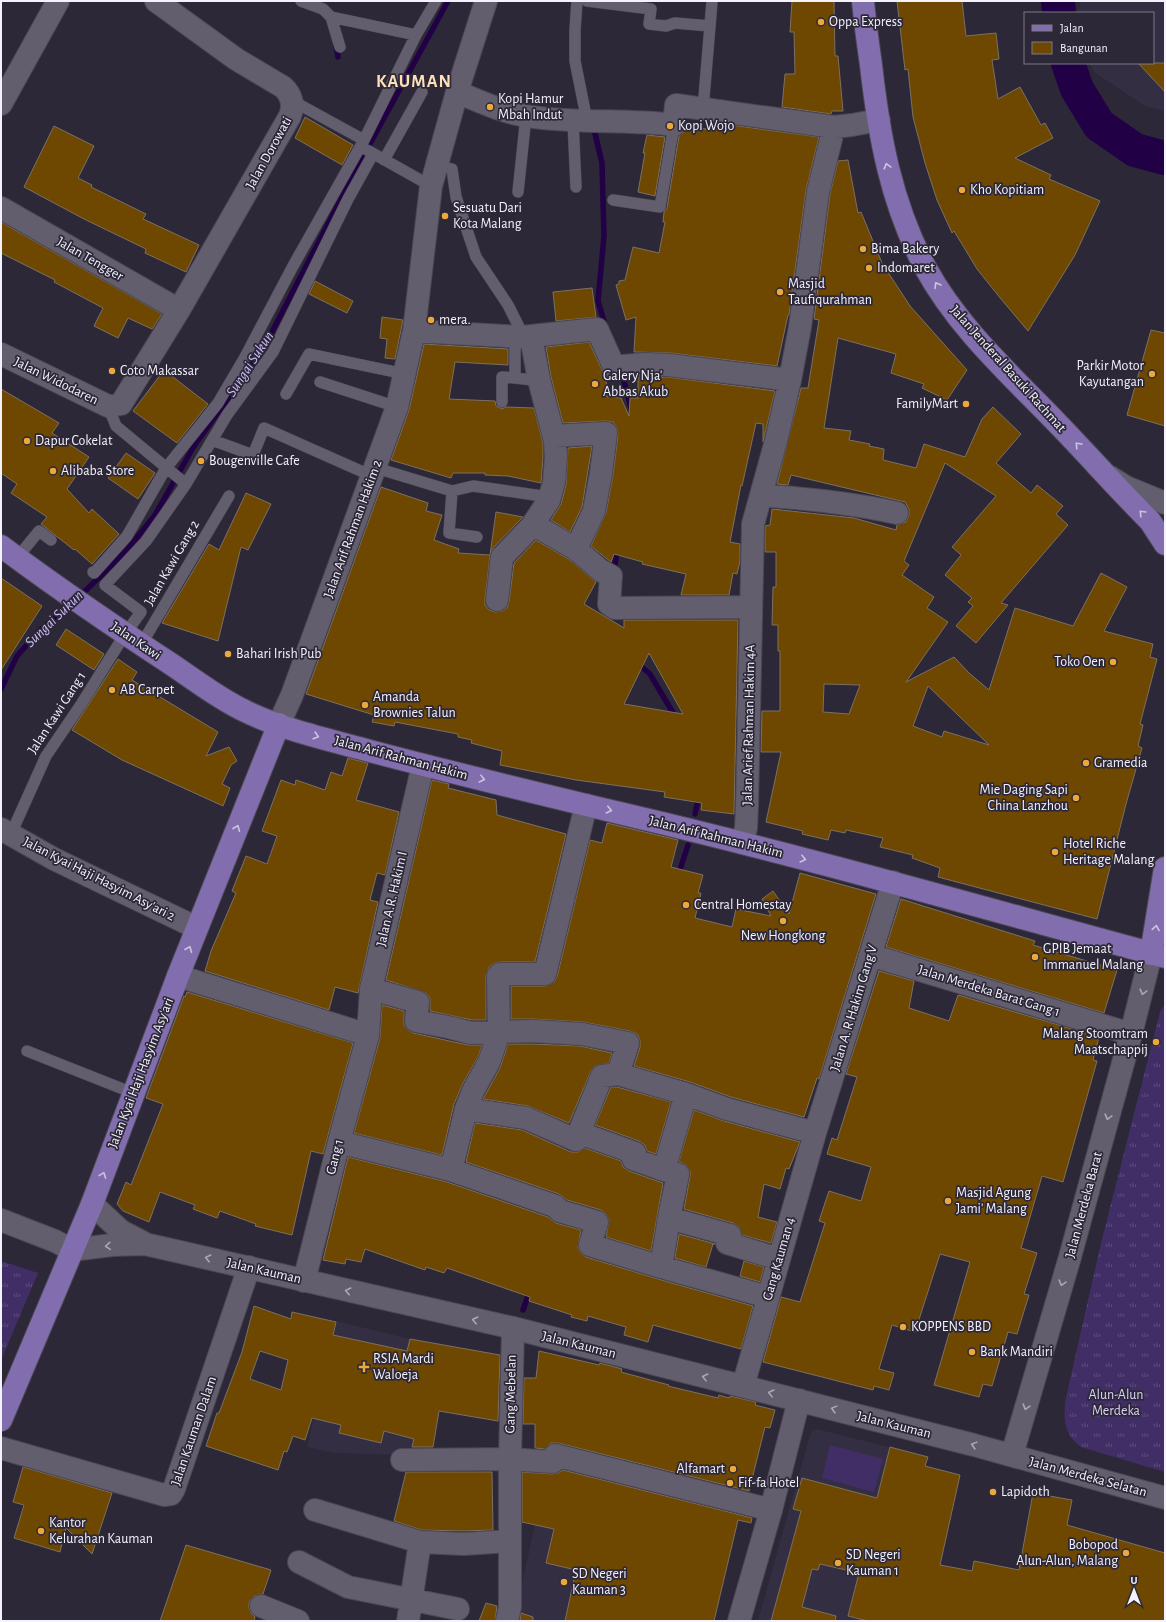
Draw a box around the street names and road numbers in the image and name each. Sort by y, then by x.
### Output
street label: Jalan Dorowati [243,114,295,192]
street label: Jalan Tengger [54,234,126,284]
street label: Jalan Jenderal Basuki Rachmat [948,303,1069,435]
street label: Jalan Widodaren [12,355,100,407]
street label: Jalan Arif Rahman Hakim 2 [321,458,385,600]
street label: Jalan Kawi Gang 2 [142,518,202,608]
street label: Jalan Kawi [109,619,163,663]
street label: Jalan Arief Rahman Hakim 4A [741,645,757,805]
street label: Jalan Kawi Gang 1 [25,670,89,756]
street label: Jalan Arif Rahman Hakim [333,733,469,783]
street label: Jalan Arif Rahman Hakim [648,814,784,860]
street label: Jalan Kyai Haji Hasyim Asy'ari 2 [21,835,177,923]
street label: Jalan A.R. Hakim I [374,850,410,948]
street label: Jalan A. R Hakim Gang V [828,943,880,1073]
street label: Jalan Merdeka Barat Gang 1 [916,963,1062,1019]
street label: Jalan Kyai Haji Hasyim Asy'ari [106,996,176,1150]
street label: Gang 1 [324,1138,346,1176]
street label: Jalan Merdeka Barat [1063,1150,1105,1260]
street label: Gang Kauman 4 [760,1216,798,1302]
street label: Jalan Kauman [226,1256,302,1286]
street label: Jalan Kauman [541,1329,617,1361]
street label: Gang Mebelan [503,1354,519,1434]
street label: Jalan Kauman Dalam [169,1375,219,1487]
street label: Jalan Kauman [856,1409,932,1441]
street label: Jalan Merdeka Selatan [1028,1455,1148,1499]

